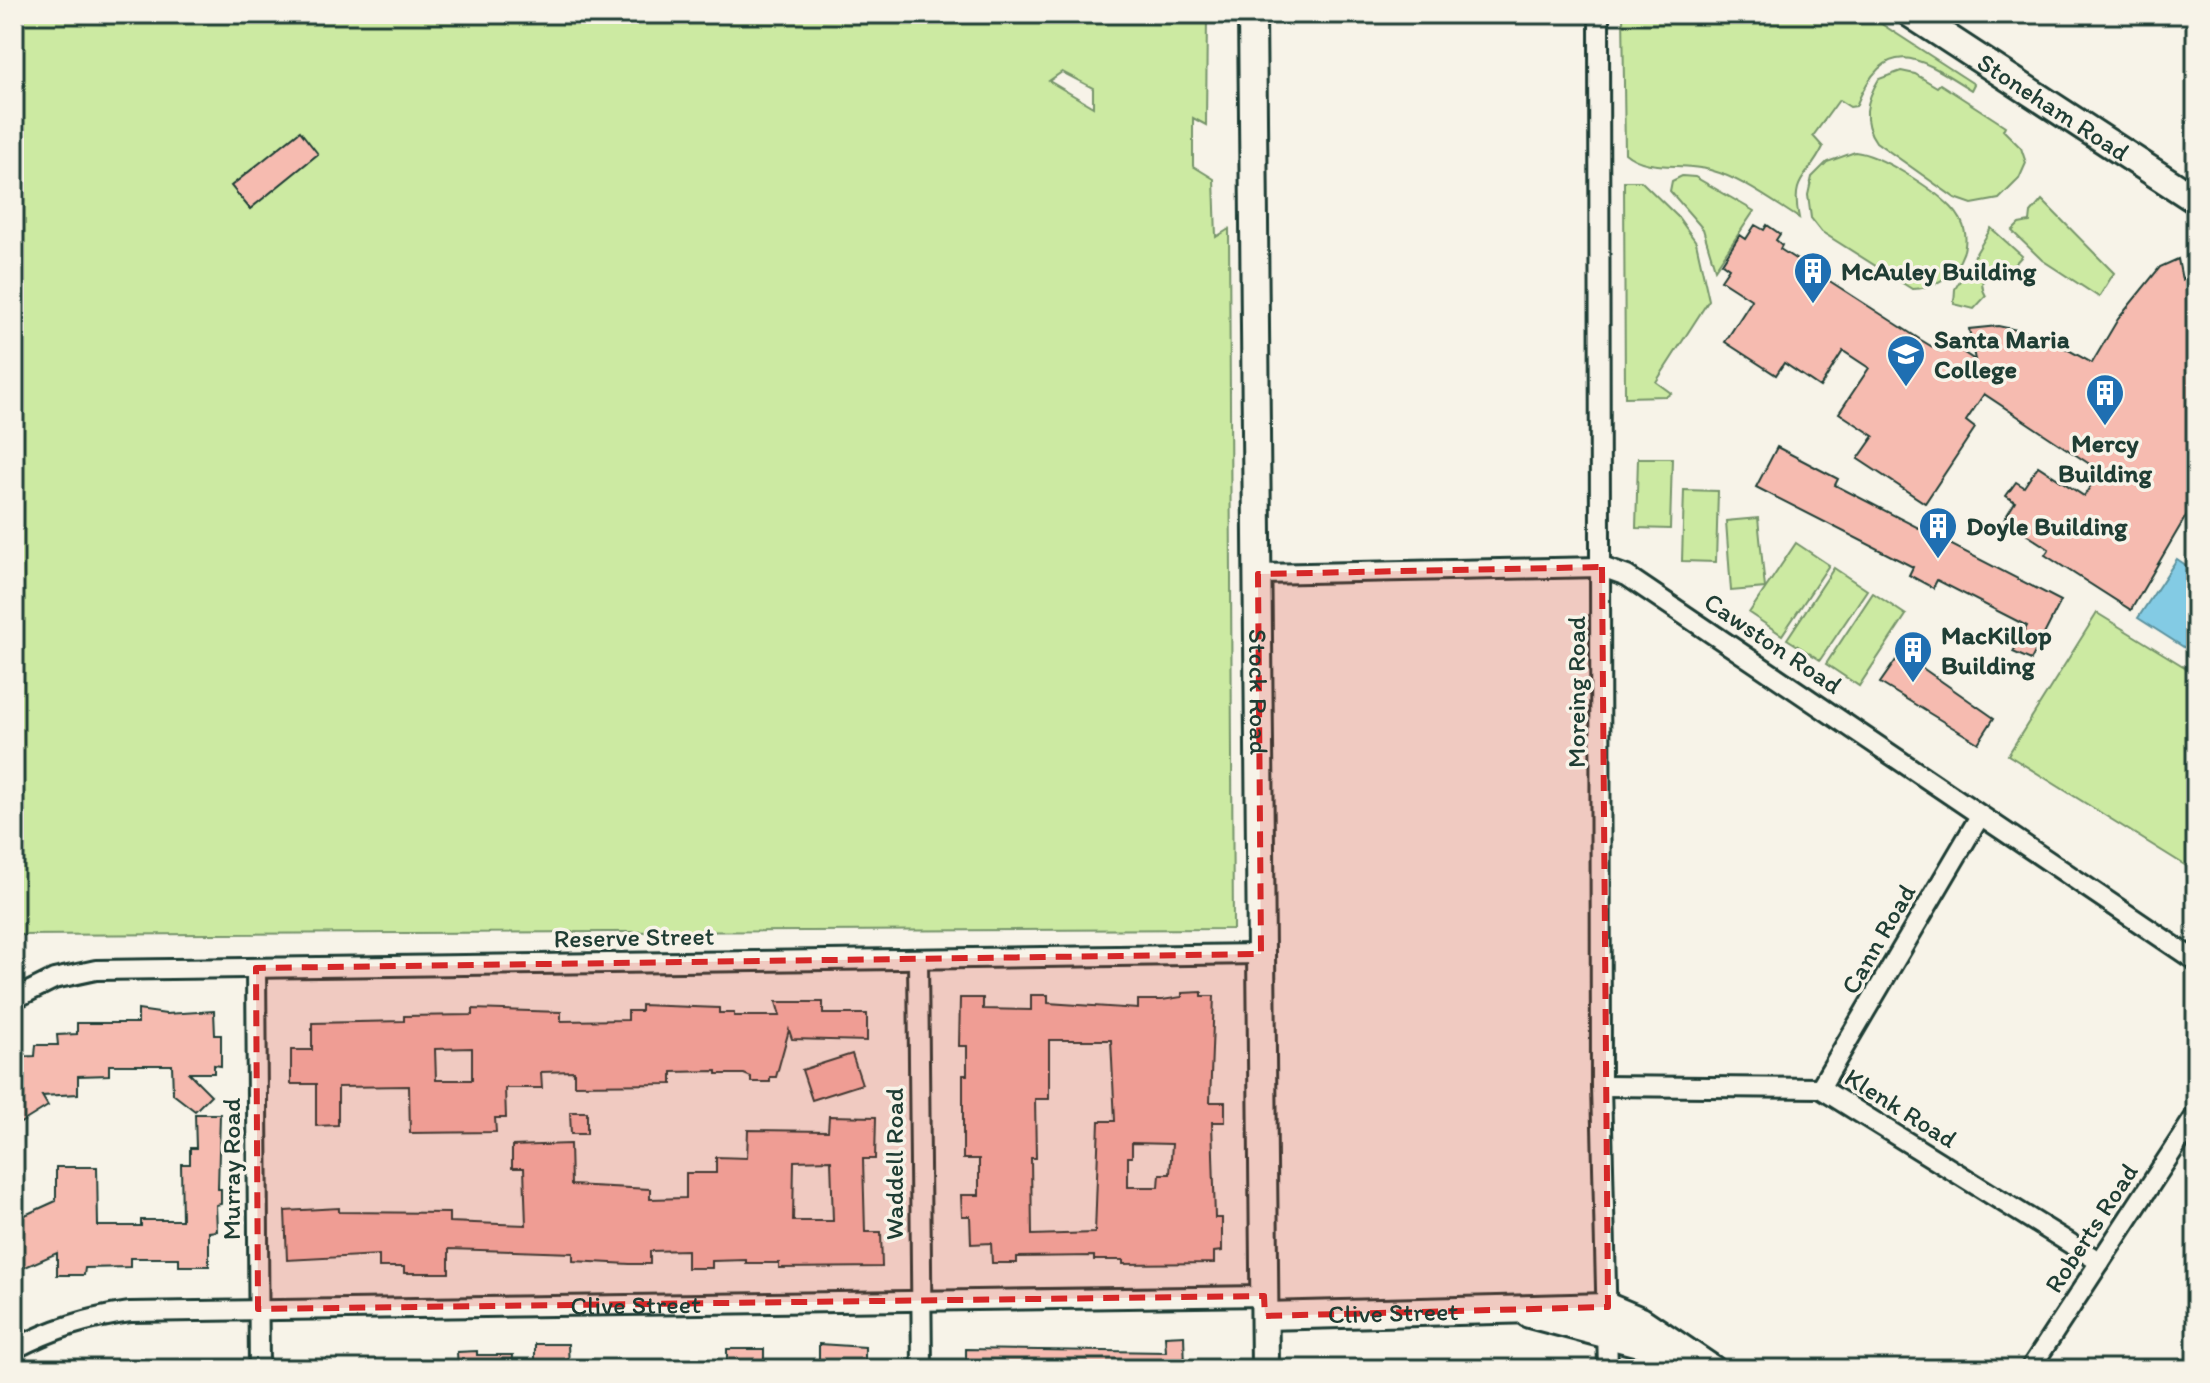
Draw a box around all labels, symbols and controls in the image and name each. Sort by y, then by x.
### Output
street label: Stoneham Road [1972,46,2135,168]
building icon: McAuley Building [1792,250,1834,305]
place label: McAuley Building [1841,255,2037,287]
place label: Santa Maria College [1934,323,2070,385]
school or university icon: Santa Maria College [1885,333,1927,388]
building icon: Mercy Building [2084,372,2126,427]
place label: Mercy Building [2058,427,2153,489]
building icon: Doyle Building [1917,505,1959,560]
place label: Doyle Building [1966,510,2128,542]
street label: Cawston Road [1698,585,1848,701]
street label: Moreing Road [1560,615,1592,768]
place label: MacKillop Building [1941,619,2052,681]
street label: Stock Road [1242,629,1275,756]
building icon: MacKillop Building [1892,629,1934,684]
street label: Cann Road [1834,878,1922,1000]
street label: Reserve Street [553,920,715,954]
street label: Klenk Road [1839,1061,1964,1155]
street label: Waddell Road [878,1088,910,1240]
street label: Murray Road [215,1097,247,1240]
street label: Roberts Road [2037,1157,2145,1299]
street label: Clive Street [570,1288,701,1322]
street label: Clive Street [1327,1295,1459,1330]

